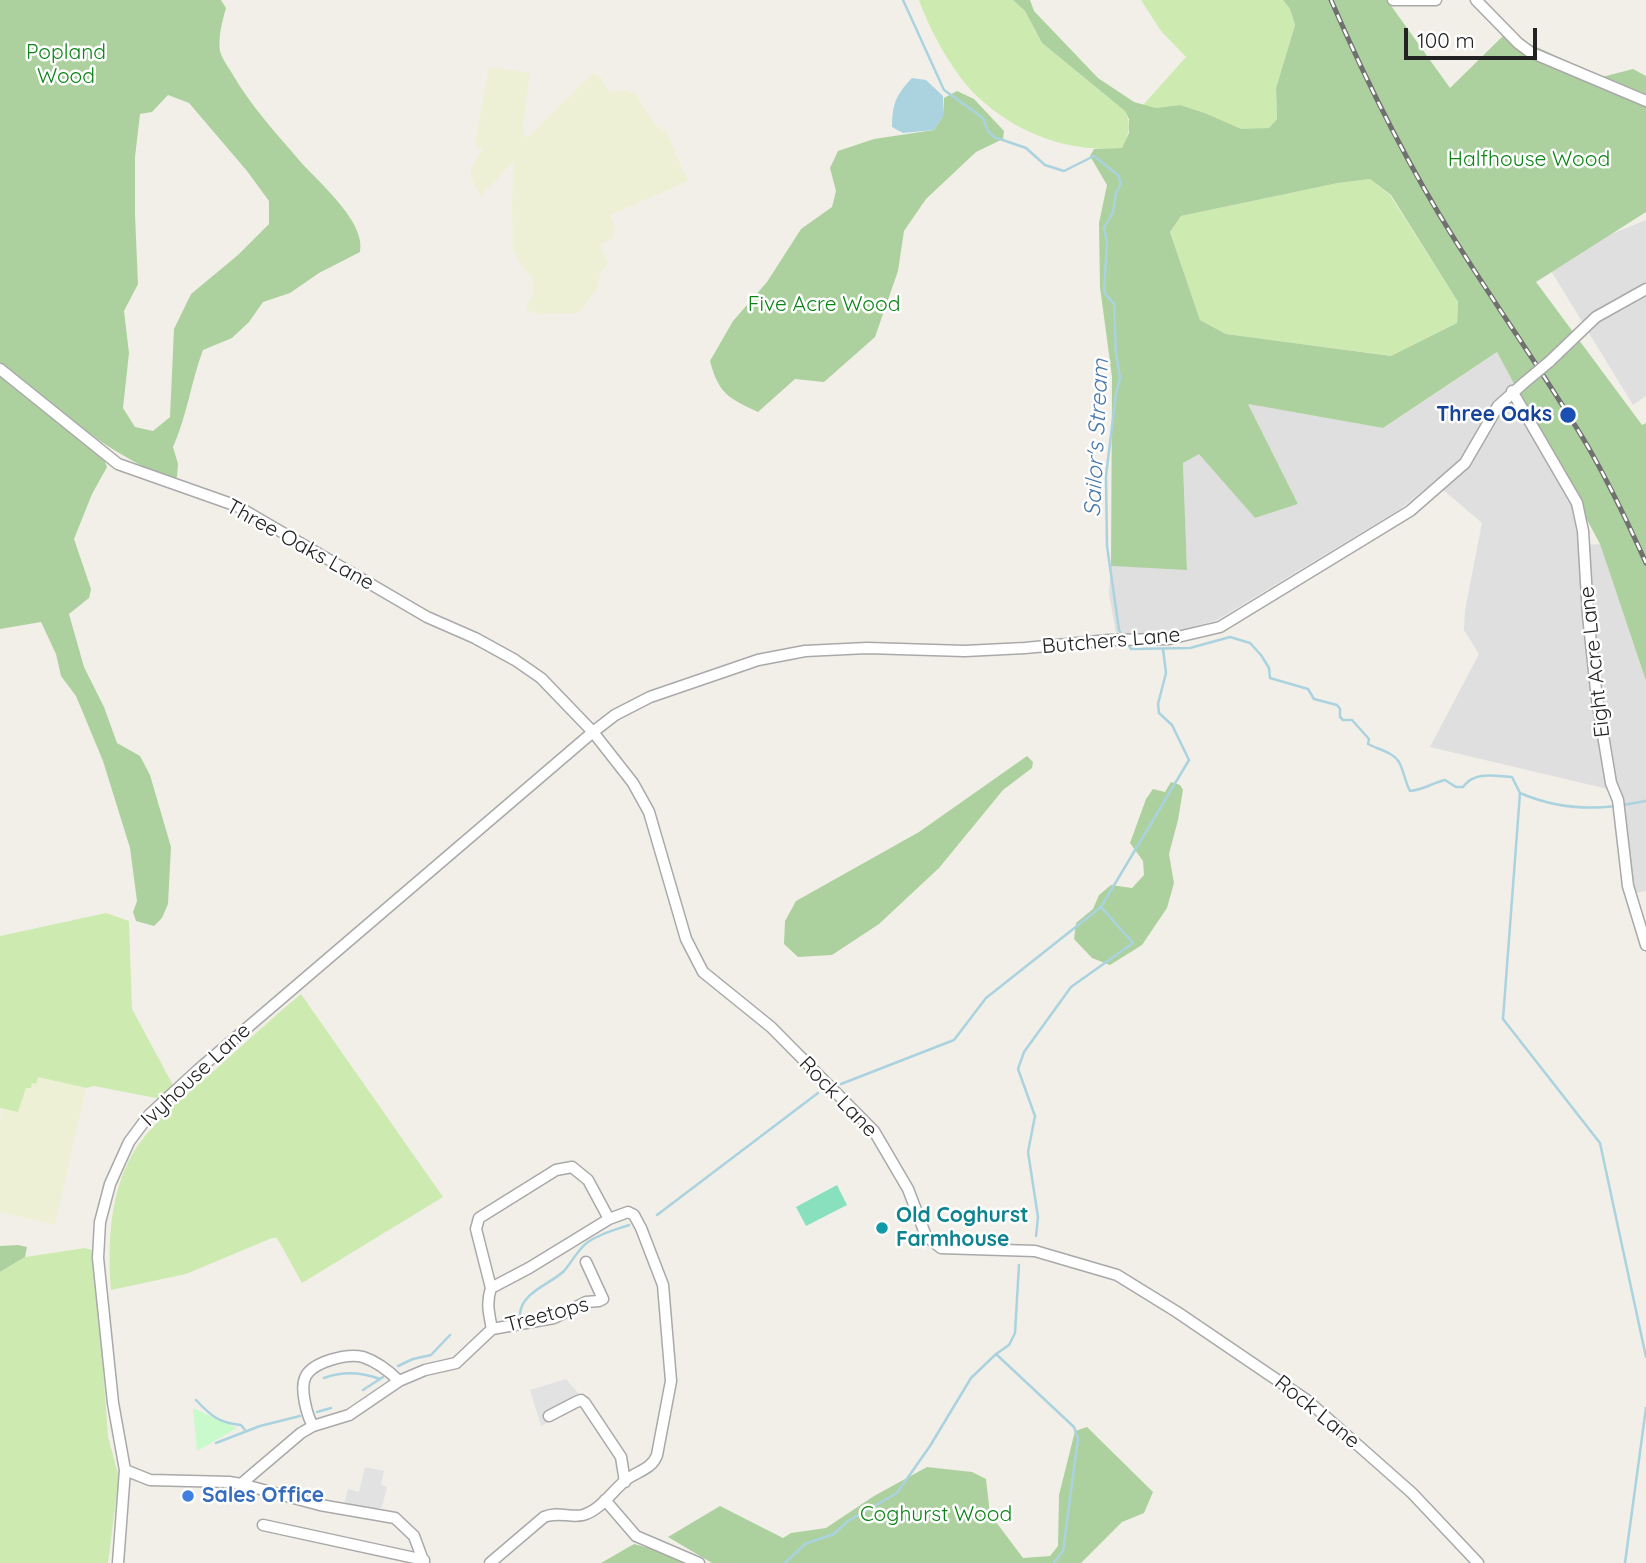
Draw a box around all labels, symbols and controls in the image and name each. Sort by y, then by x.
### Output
scale bar [1408,14,1541,58]
text: 100 m [1417,27,1475,53]
park label: Popland Wood [26,40,106,90]
park label: Halfhouse Wood [1448,147,1610,173]
park label: Five Acre Wood [748,292,900,318]
water label: Sailor's Stream [1079,358,1115,518]
place label: Three Oaks [1436,402,1552,428]
marker: Three Oaks [1558,405,1578,425]
street label: Three Oaks Lane [222,494,378,596]
street label: Eight Acre Lane [1575,585,1615,739]
street label: Butchers Lane [1041,622,1181,660]
street label: Ivyhouse Lane [136,1018,256,1132]
street label: Rock Lane [793,1051,883,1143]
place label: Old Coghurst Farmhouse [896,1203,1029,1253]
marker: Old Coghurst Farmhouse [874,1220,890,1236]
street label: Treetops [503,1292,591,1338]
street label: Rock Lane [1269,1370,1365,1454]
place label: Sales Office [202,1483,324,1509]
marker: Sales Office [180,1488,196,1504]
park label: Coghurst Wood [860,1502,1012,1528]

